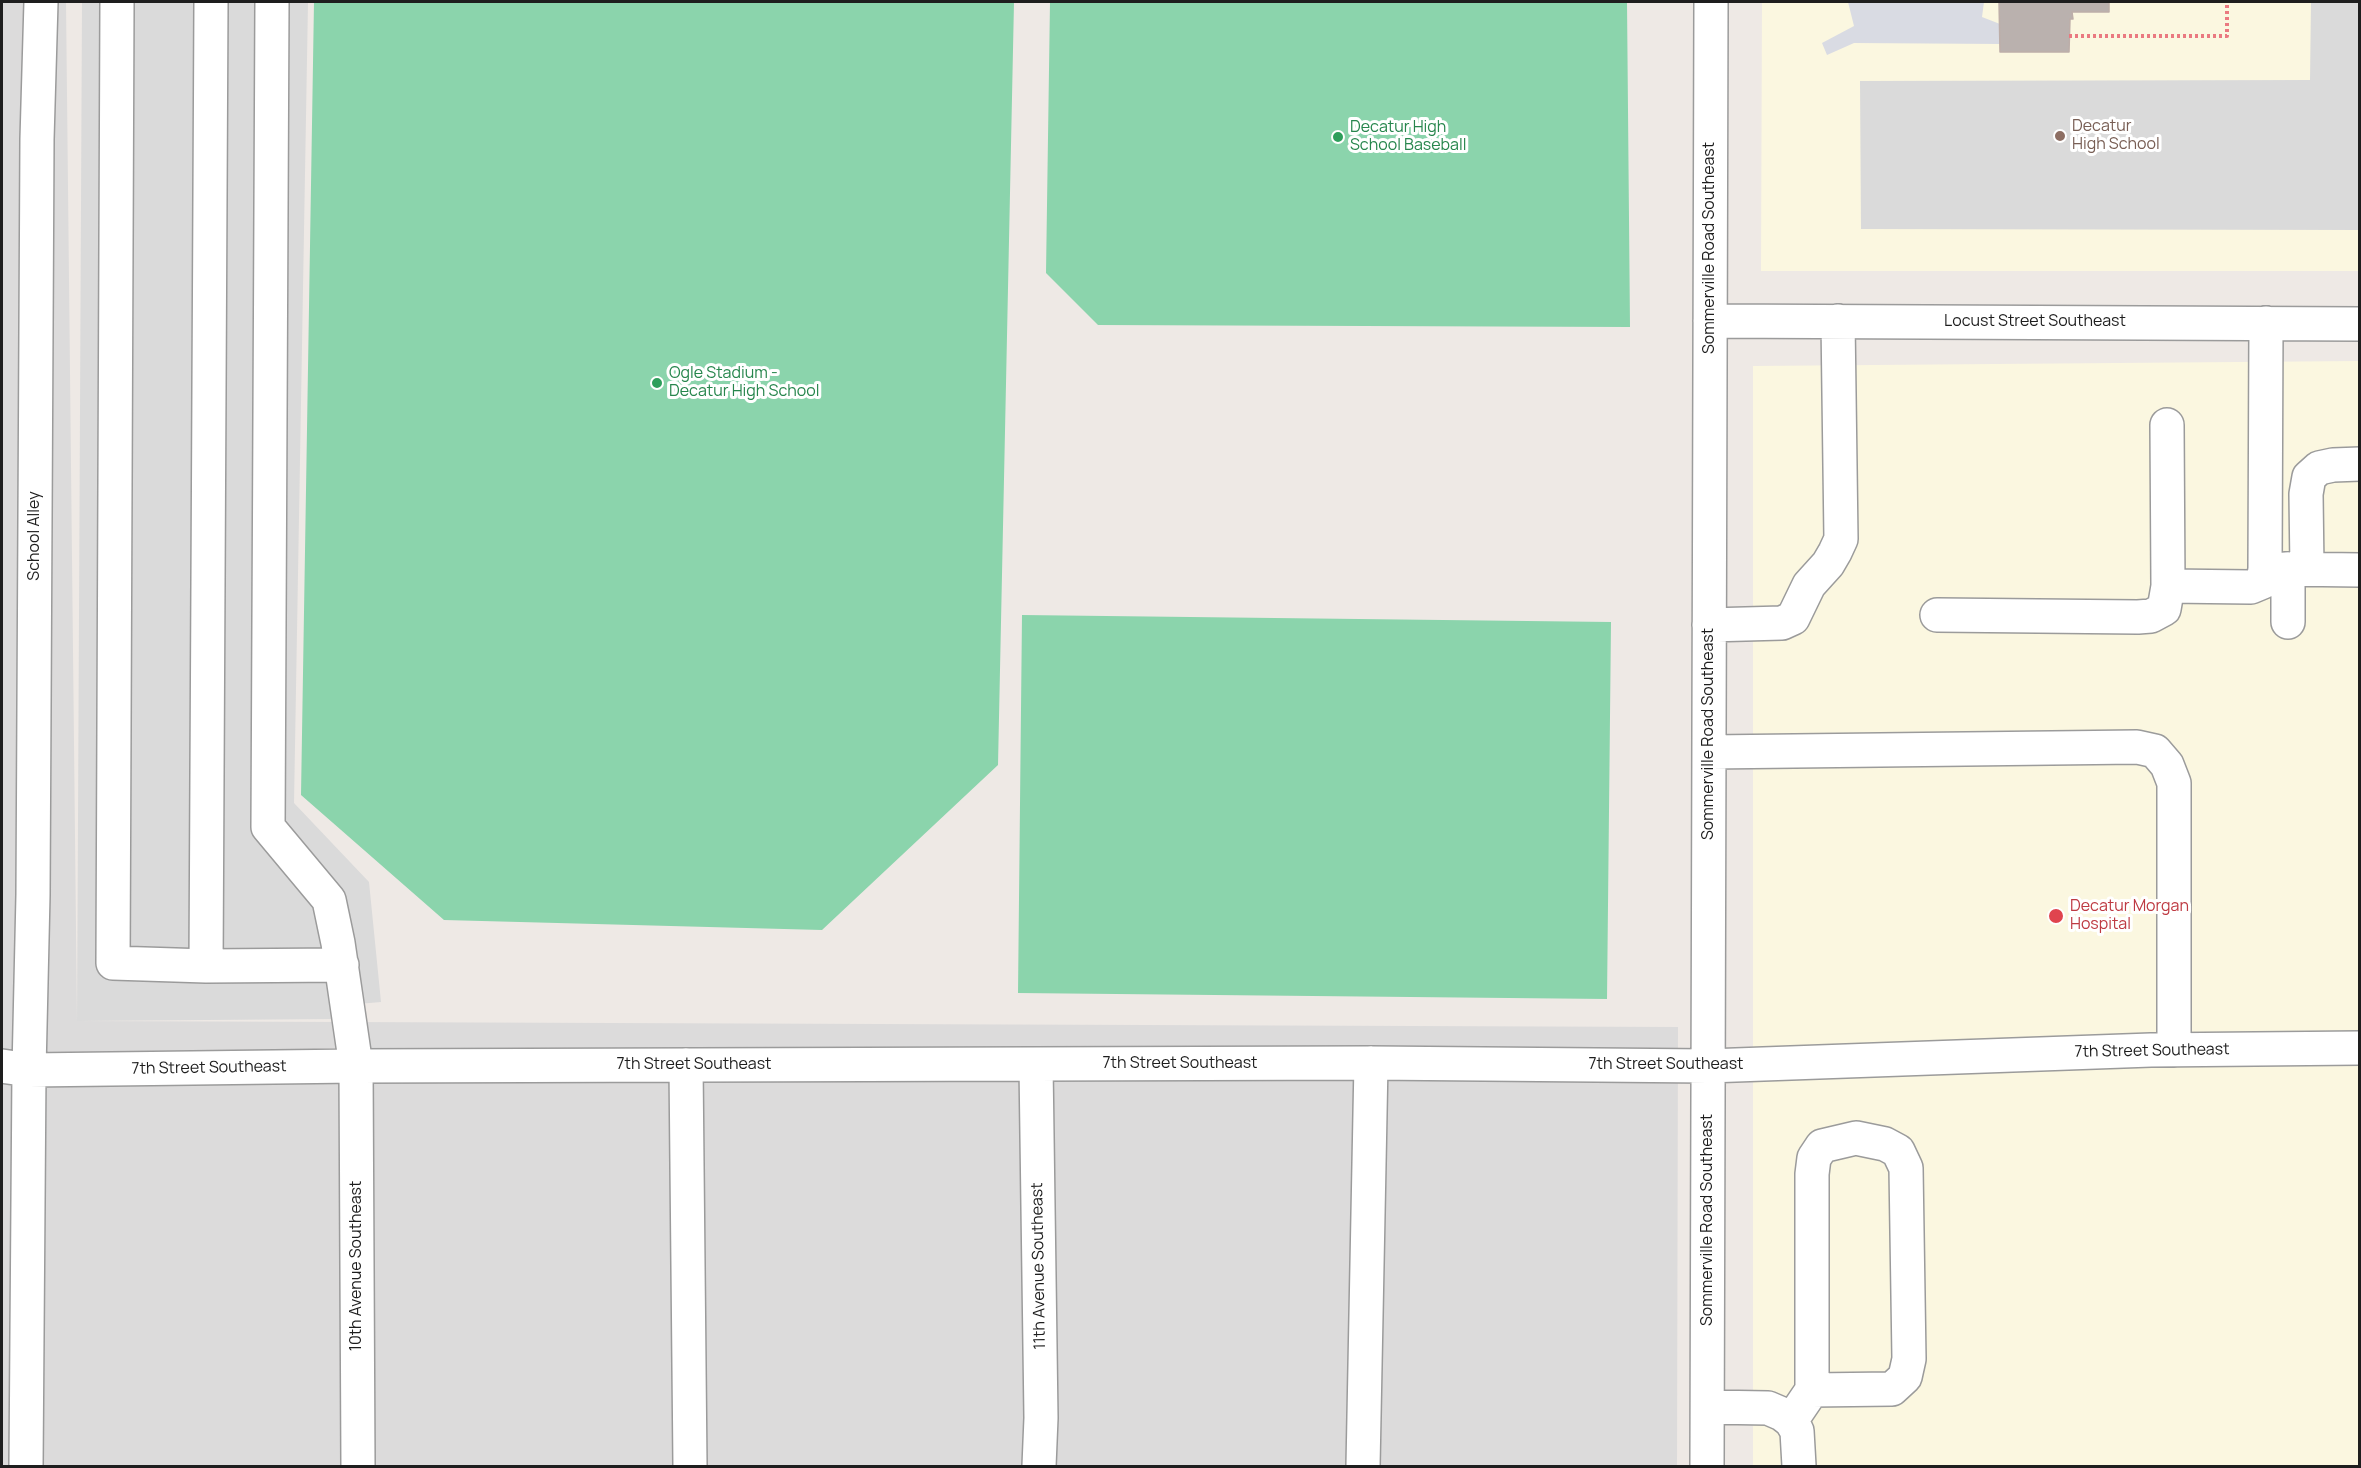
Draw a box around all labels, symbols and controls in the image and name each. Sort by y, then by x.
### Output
place label: Decatur High School [2072,117,2160,155]
place label: Decatur High School Baseball [1350,118,1466,156]
marker: Decatur High School [2053,129,2067,143]
marker: Decatur High School Baseball [1331,130,1345,144]
street label: Sommerville Road Southeast [1700,142,1720,354]
street label: Locust Street Southeast [1944,312,2126,332]
place label: Ogle Stadium - Decatur High School [669,364,819,402]
marker: Ogle Stadium - Decatur High School [650,376,664,390]
street label: School Alley [25,491,45,581]
street label: Sommerville Road Southeast [1699,628,1719,840]
place label: Decatur Morgan Hospital [2070,897,2189,935]
marker: Decatur Morgan Hospital [2047,907,2065,925]
street label: 7th Street Southeast [2074,1040,2230,1062]
street label: 7th Street Southeast [1103,1054,1257,1074]
street label: 7th Street Southeast [617,1055,771,1075]
street label: 7th Street Southeast [1589,1055,1743,1075]
street label: 7th Street Southeast [131,1057,287,1079]
street label: Sommerville Road Southeast [1698,1114,1718,1326]
street label: 10th Avenue Southeast [347,1181,367,1351]
street label: 11th Avenue Southeast [1028,1182,1050,1350]

